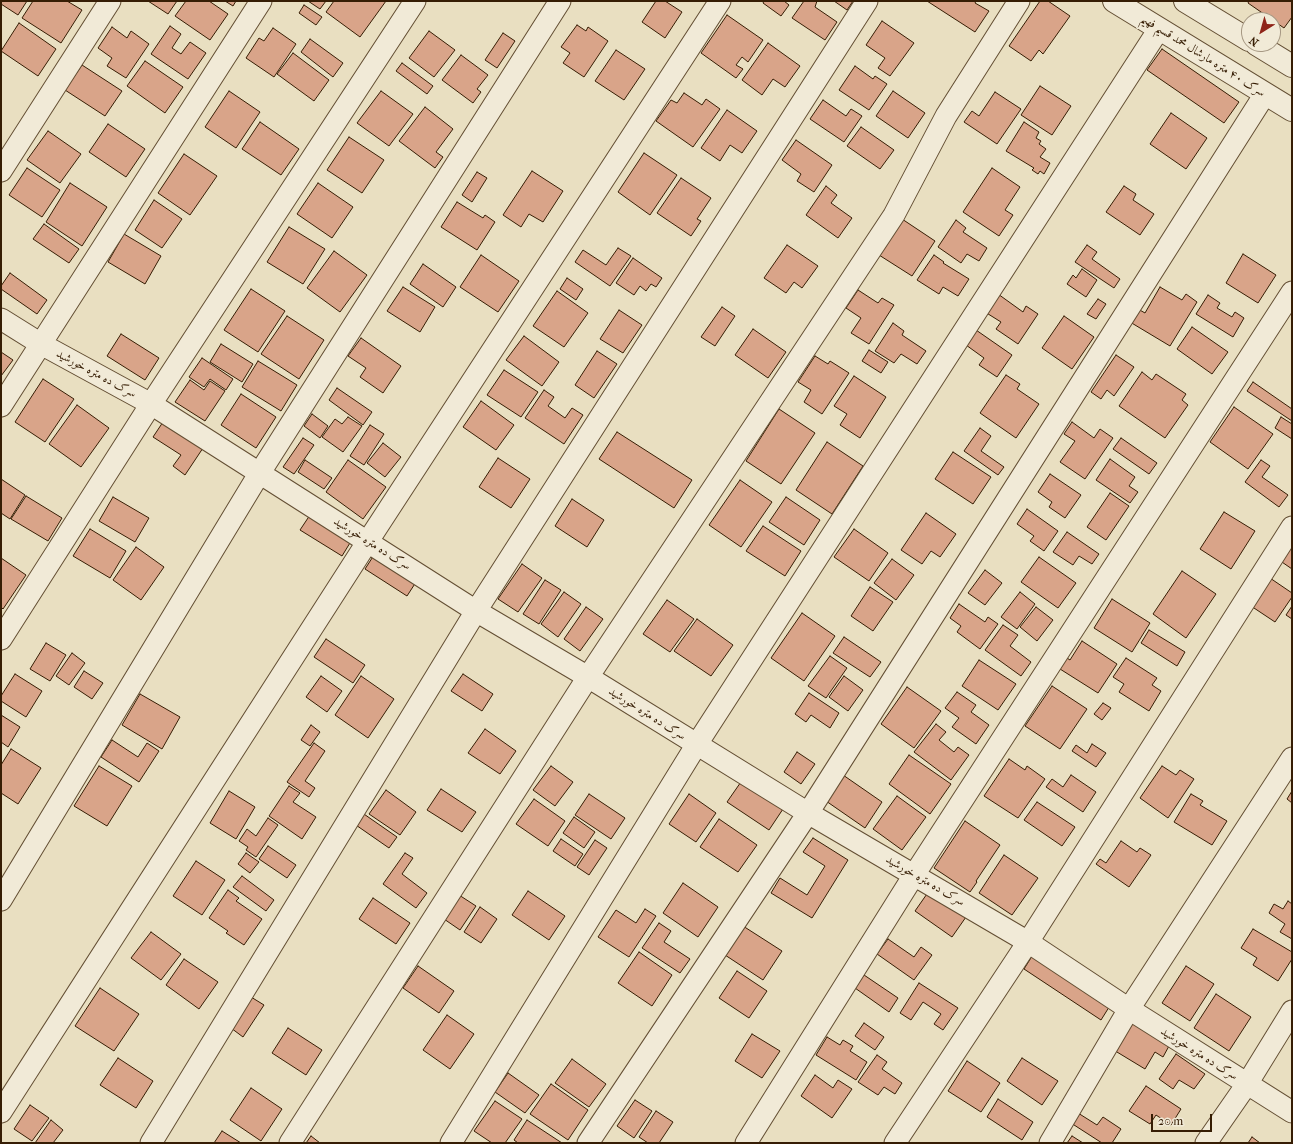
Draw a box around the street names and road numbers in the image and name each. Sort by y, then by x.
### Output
street label: سرک ۴۰ متره مارشال محمد قسیم فهیم [1138,12,1268,100]
street label: سرک ده متره خورشید [53,347,139,401]
street label: سرک ده متره خورشید [331,514,413,574]
street label: سرک ده متره خورشید [606,684,688,744]
street label: سرک ده متره خورشید [883,853,967,909]
street label: سرک ده متره خورشید [1158,1024,1240,1084]

